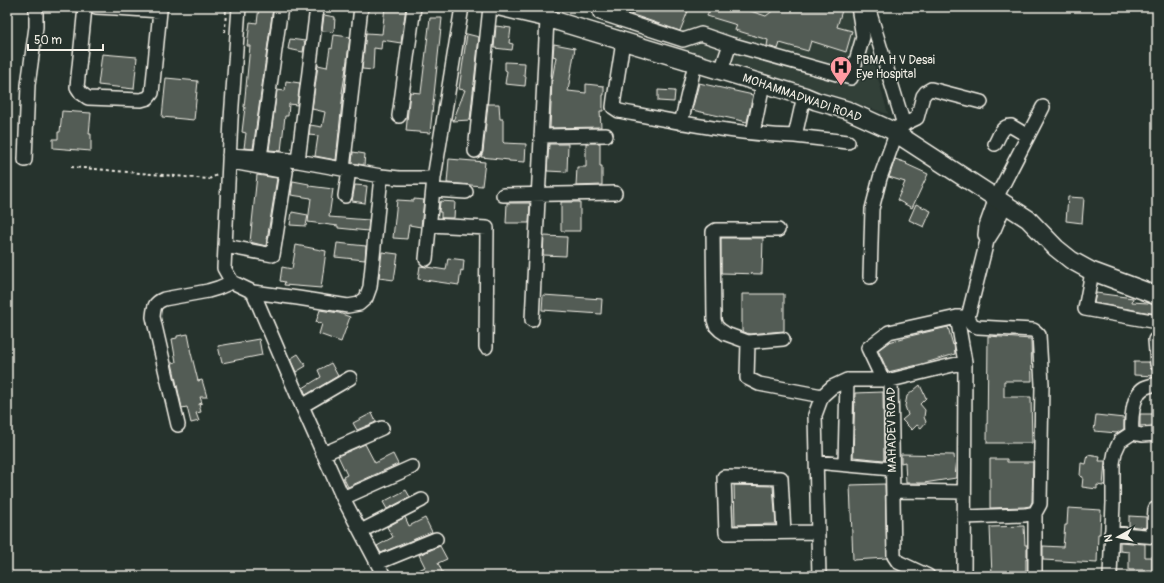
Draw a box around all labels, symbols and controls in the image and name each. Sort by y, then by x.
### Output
scale bar [28,26,103,52]
text: 50 m [34,33,62,48]
place label: PBMA H V Desai Eye Hospital [856,53,935,82]
hospital icon: PBMA H V Desai Eye Hospital [828,54,854,87]
street label: MOHAMMADWADI ROAD [740,71,864,126]
street label: MAHADEV ROAD [884,387,900,473]
north arrow [1098,517,1138,557]
text: N [1102,533,1116,543]

